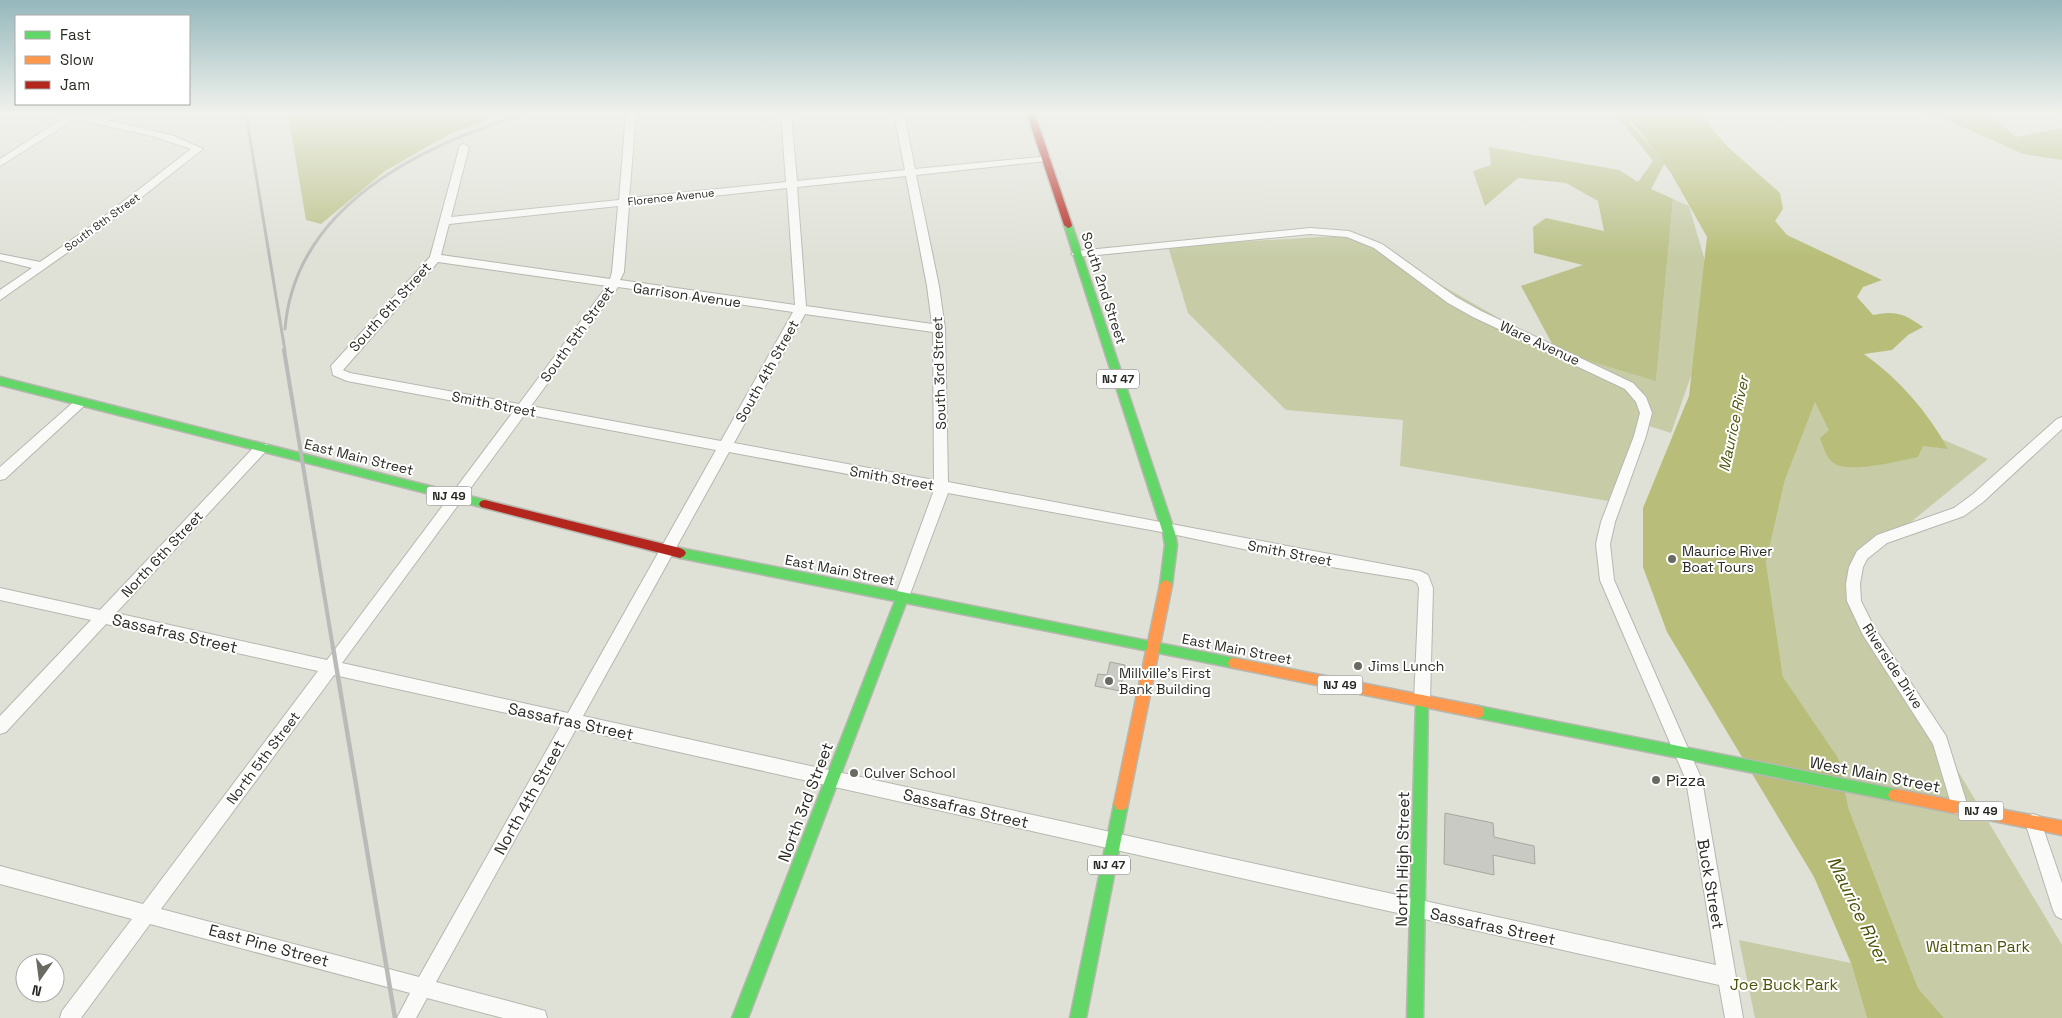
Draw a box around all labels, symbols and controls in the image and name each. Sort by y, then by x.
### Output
legend [15,15,190,105]
text: Fast [60,25,91,44]
text: Slow [60,50,94,69]
text: Jam [60,75,90,94]
street label: Florence Avenue [627,185,715,209]
street label: South 8th Street [61,190,143,254]
street label: South 2nd Street [1077,230,1131,346]
street label: South 6th Street [345,258,435,356]
street label: Garrison Avenue [632,279,742,311]
street label: South 5th Street [536,283,618,385]
street label: South 3rd Street [928,316,950,430]
street label: South 4th Street [731,317,803,425]
street label: Ware Avenue [1497,317,1583,369]
road number: NJ 47 [1097,369,1139,388]
water label: Maurice River [1714,373,1753,473]
street label: Smith Street [450,387,538,421]
street label: East Main Street [303,435,415,479]
street label: Smith Street [848,462,936,494]
road number: NJ 49 [426,486,472,506]
street label: North 6th Street [117,507,207,601]
street label: Smith Street [1246,536,1334,570]
place label: Maurice River Boat Tours [1682,542,1773,576]
street label: East Main Street [783,551,897,589]
marker: Maurice River Boat Tours [1666,553,1678,565]
street label: Sassafras Street [110,609,240,658]
street label: Riverside Drive [1859,620,1927,712]
street label: East Main Street [1180,630,1294,668]
place label: Jims Lunch [1368,657,1444,675]
marker: Jims Lunch [1352,660,1364,672]
place label: Millville's First Bank Building [1119,664,1211,698]
marker: Millville's First Bank Building [1103,675,1115,687]
road number: NJ 49 [1318,676,1362,694]
street label: Sassafras Street [506,698,636,745]
street label: North 5th Street [222,708,304,808]
street label: North 4th Street [489,736,570,858]
street label: North 3rd Street [773,739,838,865]
street label: West Main Street [1808,752,1942,797]
place label: Culver School [864,764,956,782]
marker: Culver School [848,767,860,779]
place label: Pizza [1666,770,1705,791]
marker: Pizza [1650,774,1662,786]
street label: Sassafras Street [901,784,1031,833]
street label: North High Street [1391,791,1414,927]
road number: NJ 49 [1958,801,2004,820]
street label: Buck Street [1692,837,1729,931]
water label: Maurice River [1823,852,1895,969]
road number: NJ 47 [1088,856,1130,874]
street label: Sassafras Street [1428,903,1558,950]
street label: East Pine Street [206,919,331,972]
park label: Waltman Park [1926,936,2031,957]
north arrow [15,953,65,1003]
park label: Joe Buck Park [1730,974,1839,995]
text: N [30,981,44,1000]

